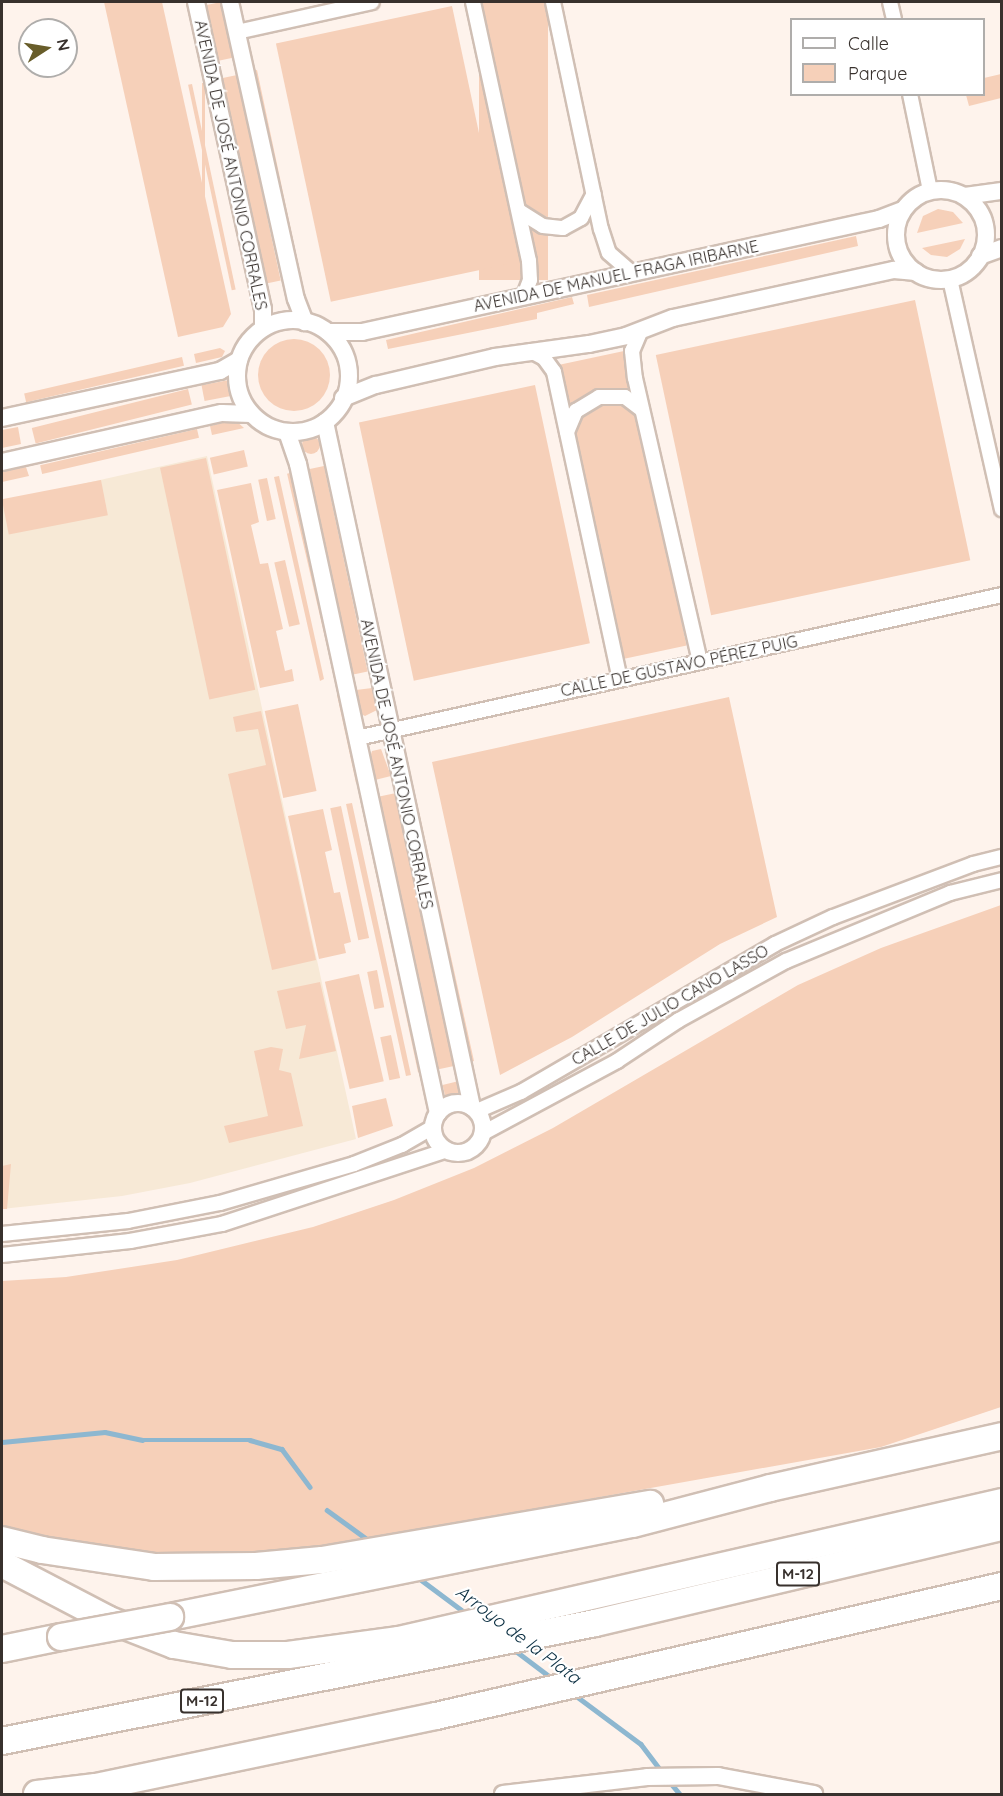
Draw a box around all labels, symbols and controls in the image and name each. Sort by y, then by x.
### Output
north arrow [18,18,78,78]
street label: AVENIDA DE JOSÉ ANTONIO CORRALES [191,18,271,312]
legend [790,18,985,96]
text: Calle [848,32,889,55]
text: N [53,37,75,52]
text: Parque [848,62,907,85]
street label: AVENIDA DE MANUEL FRAGA IRIBARNE [472,236,760,316]
street label: AVENIDA DE JOSÉ ANTONIO CORRALES [357,617,437,911]
street label: CALLE DE GUSTAVO PÉREZ PUIG [559,631,799,701]
street label: CALLE DE JULIO CANO LASSO [568,941,772,1069]
road number: M-12 [776,1562,820,1586]
water label: Arroyo de la Plata [451,1581,585,1689]
road number: M-12 [180,1689,224,1713]

